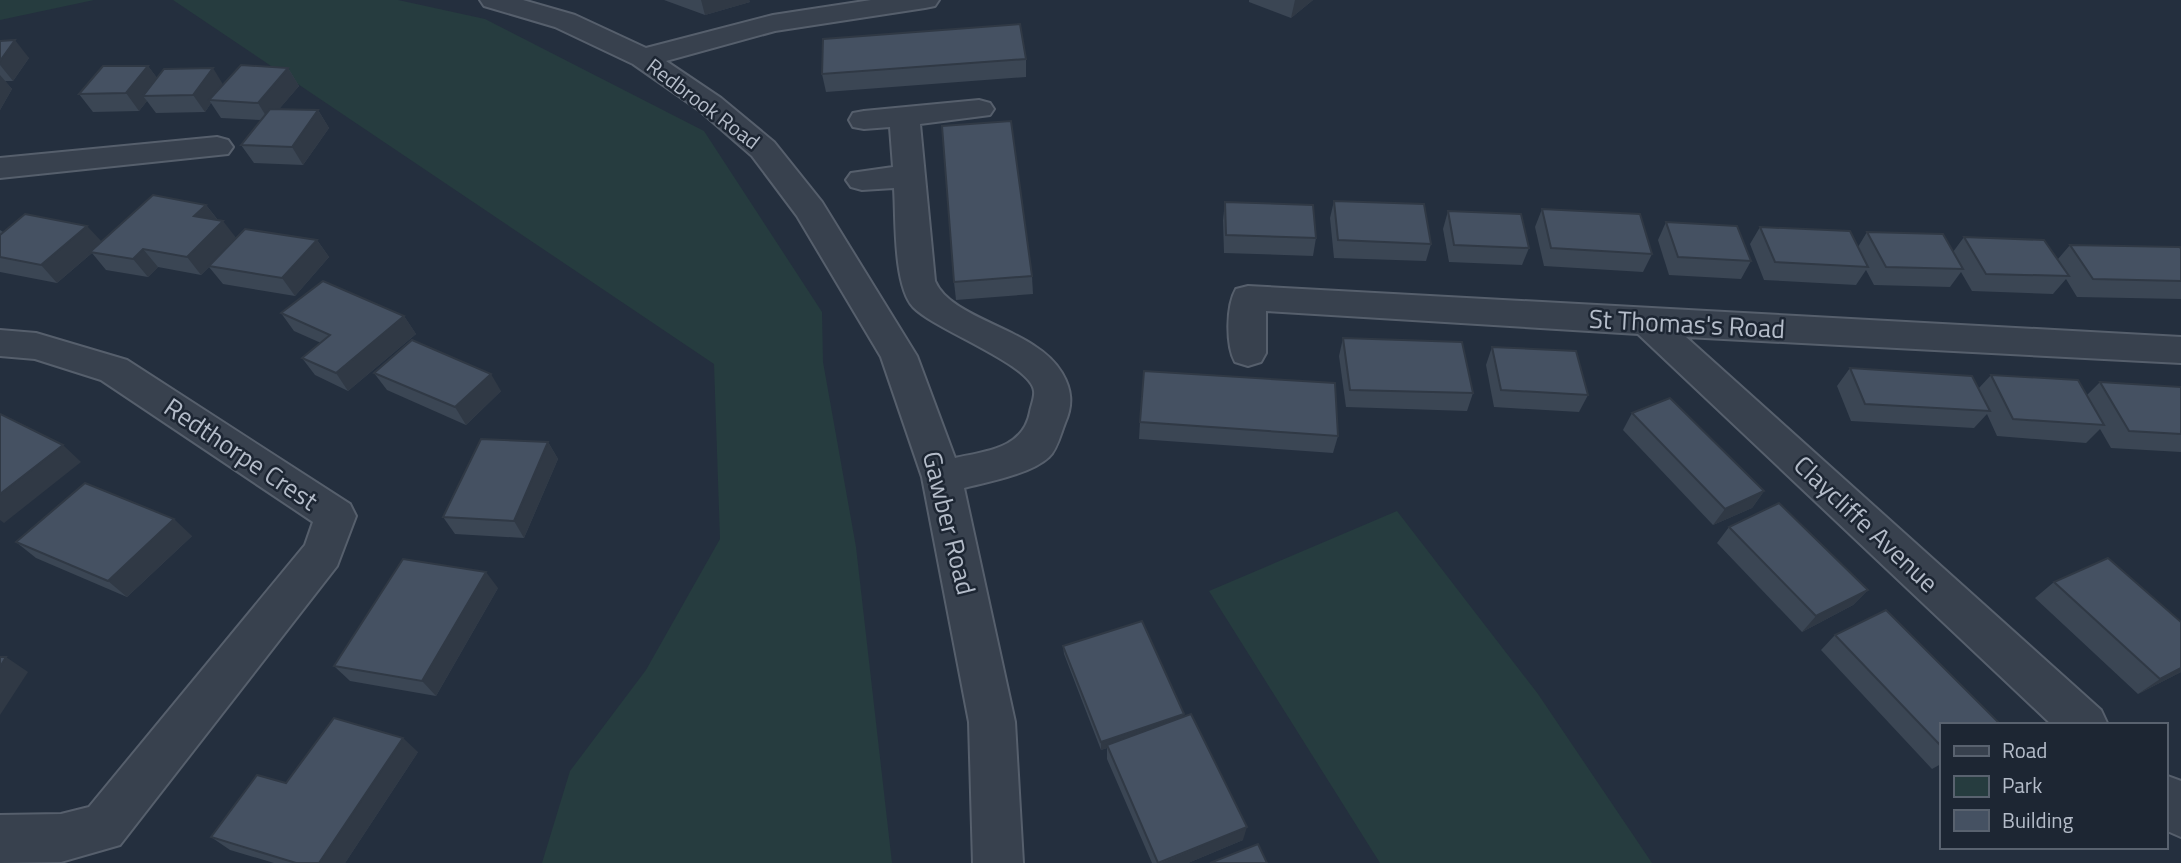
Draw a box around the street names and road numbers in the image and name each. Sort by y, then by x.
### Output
street label: Redbrook Road [640,50,767,157]
street label: St Thomas's Road [1588,299,1786,348]
street label: Redthorpe Crest [157,388,326,520]
street label: Claycliffe Avenue [1785,446,1947,601]
street label: Gawber Road [913,447,986,599]

